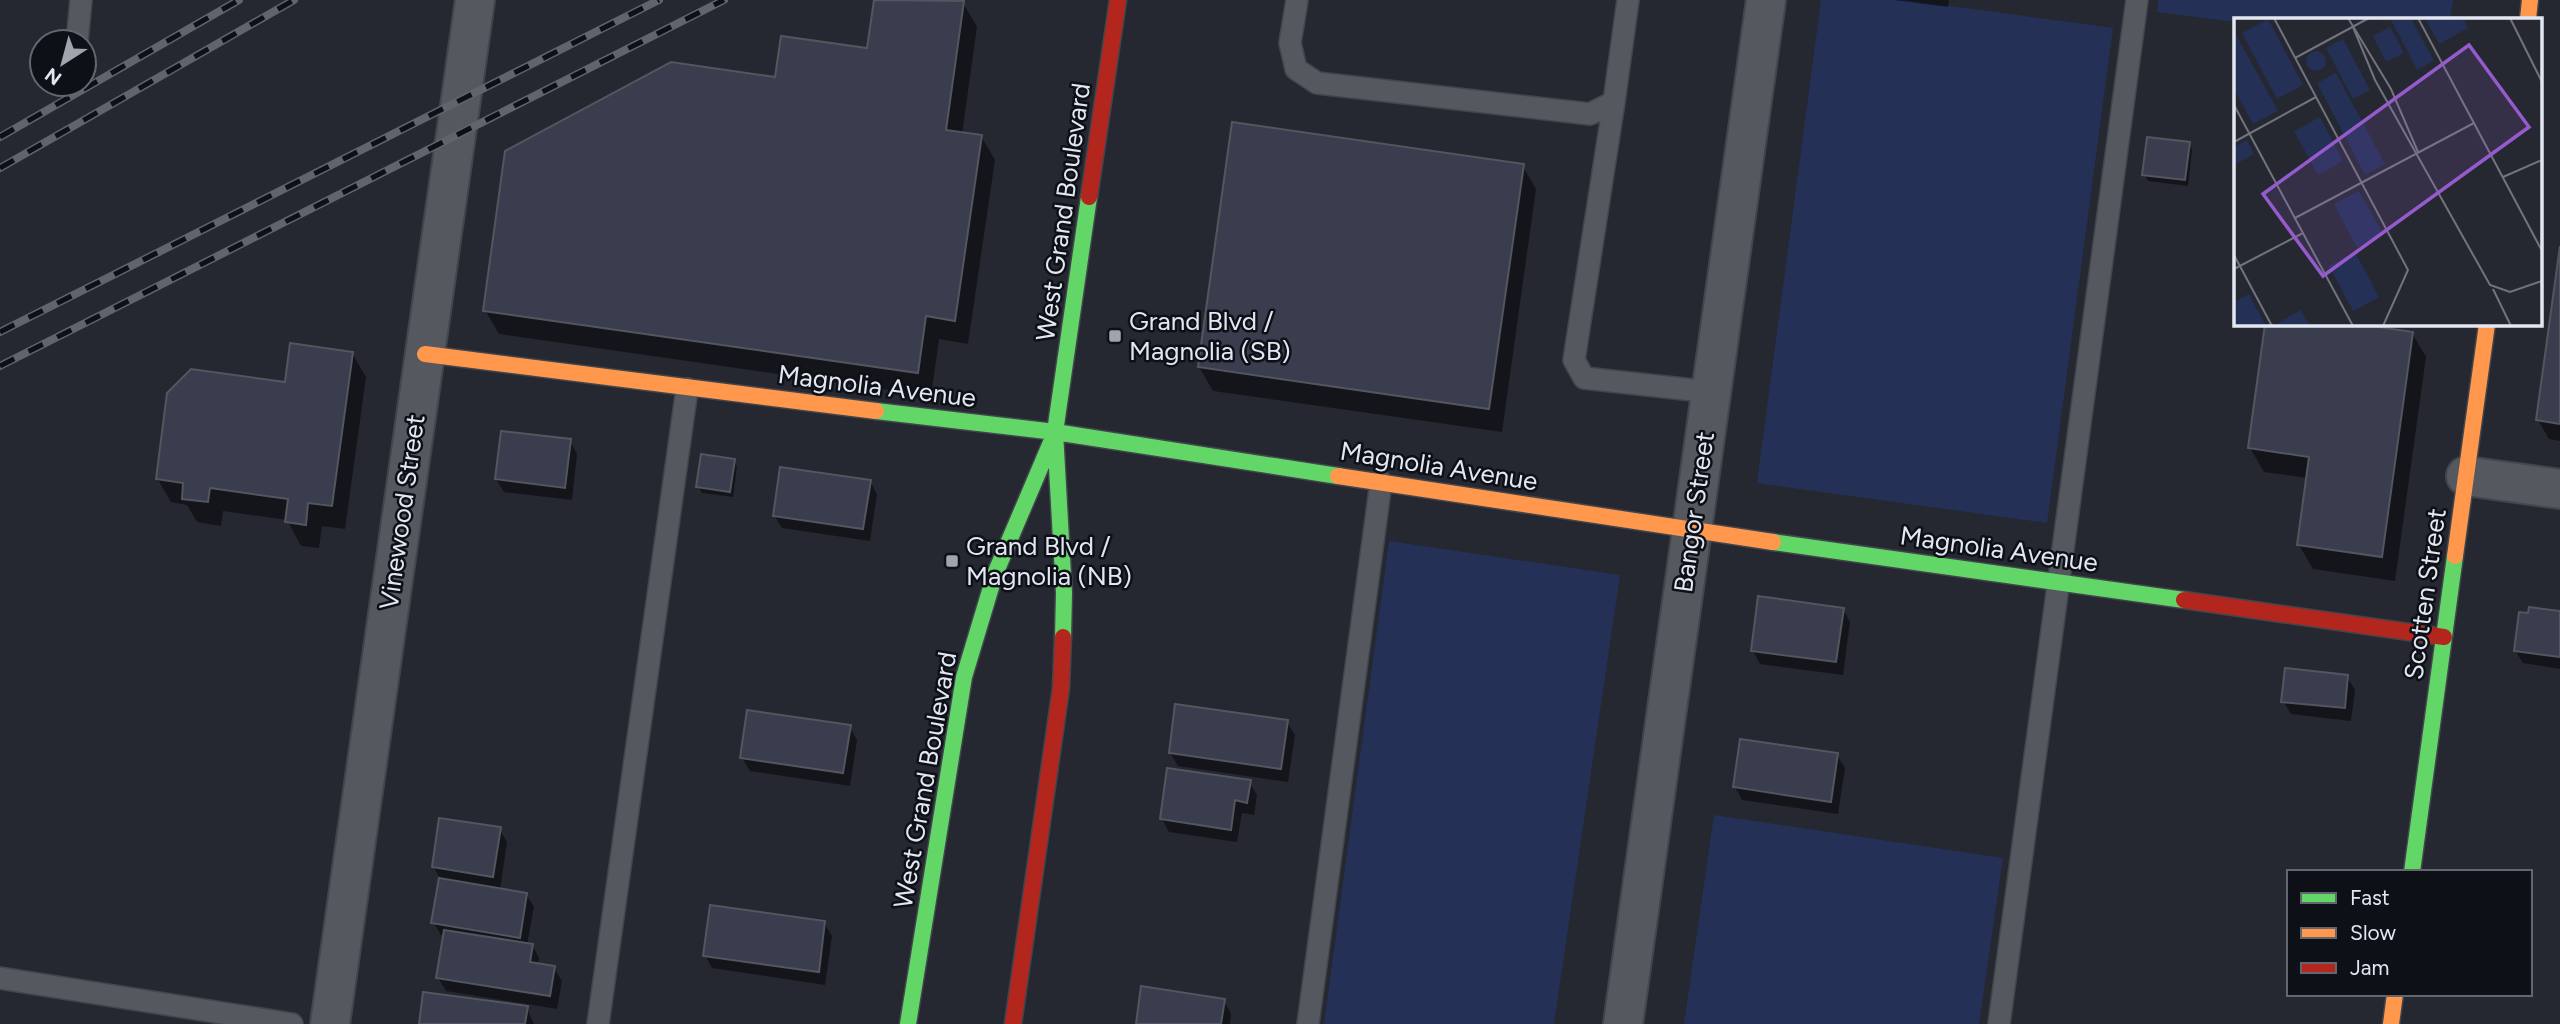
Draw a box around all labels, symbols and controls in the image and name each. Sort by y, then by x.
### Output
inset map [2234,18,2542,326]
north arrow [28,28,98,98]
text: N [41,63,66,90]
street label: West Grand Boulevard [1029,81,1097,343]
place label: Grand Blvd / Magnolia (SB) [1129,305,1291,367]
marker: Grand Blvd / Magnolia (SB) [1107,328,1123,344]
street label: Magnolia Avenue [776,358,978,414]
street label: Vinewood Street [372,412,432,612]
street label: Bangor Street [1667,429,1721,594]
street label: Magnolia Avenue [1338,435,1540,497]
street label: Scotten Street [2397,506,2453,682]
street label: Magnolia Avenue [1898,519,2100,579]
place label: Grand Blvd / Magnolia (NB) [966,530,1132,592]
marker: Grand Blvd / Magnolia (NB) [944,553,960,569]
street label: West Grand Boulevard [887,649,963,911]
legend [2287,870,2532,996]
text: Fast [2350,885,2390,910]
text: Slow [2350,920,2396,945]
text: Jam [2350,955,2389,980]

